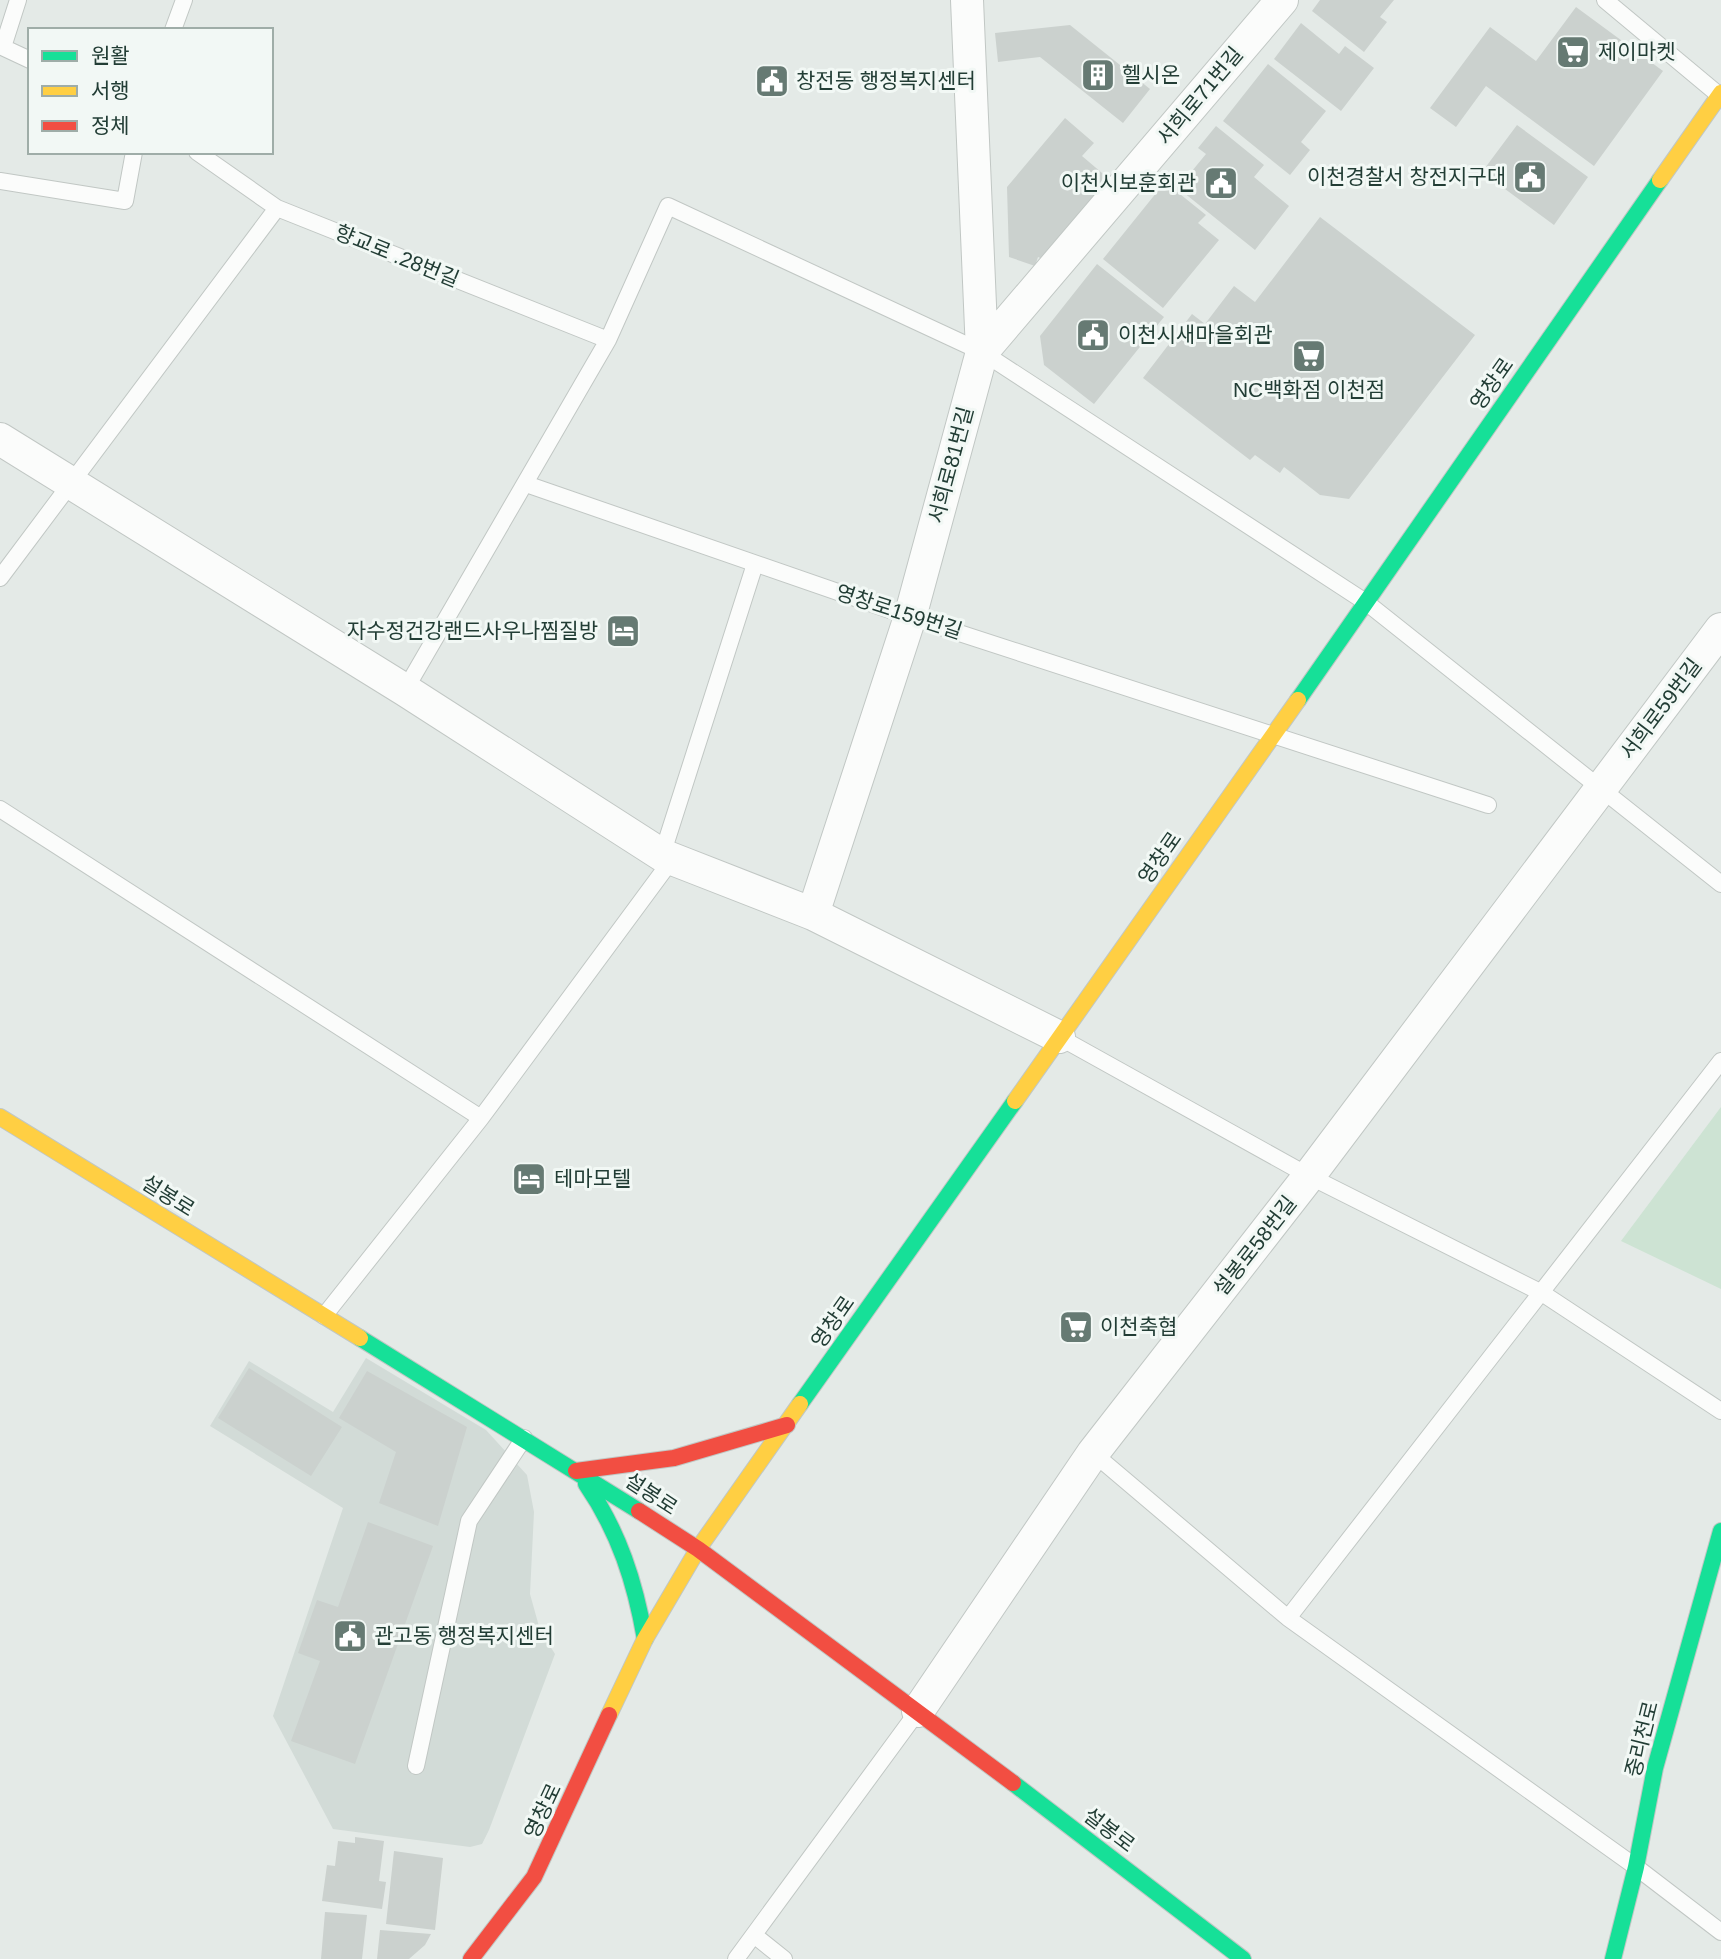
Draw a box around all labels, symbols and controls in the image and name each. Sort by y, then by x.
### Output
legend [28,28,273,154]
supermarket icon: 제이마켓 [1554,33,1592,71]
place label: 제이마켓 [1598,40,1675,63]
street label: 서희로71번길 [1152,42,1247,149]
text: 원활 [91,44,130,67]
building icon: 헬시온 [1079,56,1117,94]
public building icon: 창전동 행정복지센터 [753,62,791,100]
place label: 헬시온 [1122,63,1180,86]
place label: 창전동 행정복지센터 [796,69,976,92]
text: 서행 [91,79,130,102]
text: 정체 [91,114,130,137]
public building icon: 이천경찰서 창전지구대 [1511,158,1549,196]
public building icon: 이천시보훈회관 [1202,164,1240,202]
place label: 이천경찰서 창전지구대 [1307,165,1506,188]
place label: 이천시보훈회관 [1061,171,1196,194]
street label: 향교로 .28번길 [332,220,463,291]
public building icon: 이천시새마을회관 [1074,316,1112,354]
place label: 이천시새마을회관 [1118,323,1273,346]
supermarket icon: NC백화점 이천점 [1290,337,1328,375]
street label: 영창로 [1466,353,1518,414]
place label: NC백화점 이천점 [1233,378,1385,401]
street label: 서희로81번길 [924,404,977,526]
street label: 영창로159번길 [833,580,965,643]
hotel icon: 자수정건강랜드사우나찜질방 [604,612,642,650]
place label: 자수정건강랜드사우나찜질방 [347,619,598,642]
street label: 서희로59번길 [1615,654,1706,764]
street label: 영창로 [1134,827,1186,888]
hotel icon: 테마모텔 [510,1160,548,1198]
place label: 테마모텔 [554,1167,631,1190]
street label: 설봉로 [138,1170,199,1221]
street label: 설봉로58번길 [1209,1191,1301,1300]
street label: 영창로 [807,1291,859,1352]
supermarket icon: 이천축협 [1057,1308,1095,1346]
place label: 이천축협 [1100,1315,1177,1338]
street label: 설봉로 [621,1468,682,1519]
public building icon: 관고동 행정복지센터 [331,1617,369,1655]
place label: 관고동 행정복지센터 [374,1624,554,1647]
street label: 중리천로 [1621,1699,1662,1779]
street label: 영창로 [520,1780,565,1842]
street label: 설봉로 [1079,1803,1139,1856]

